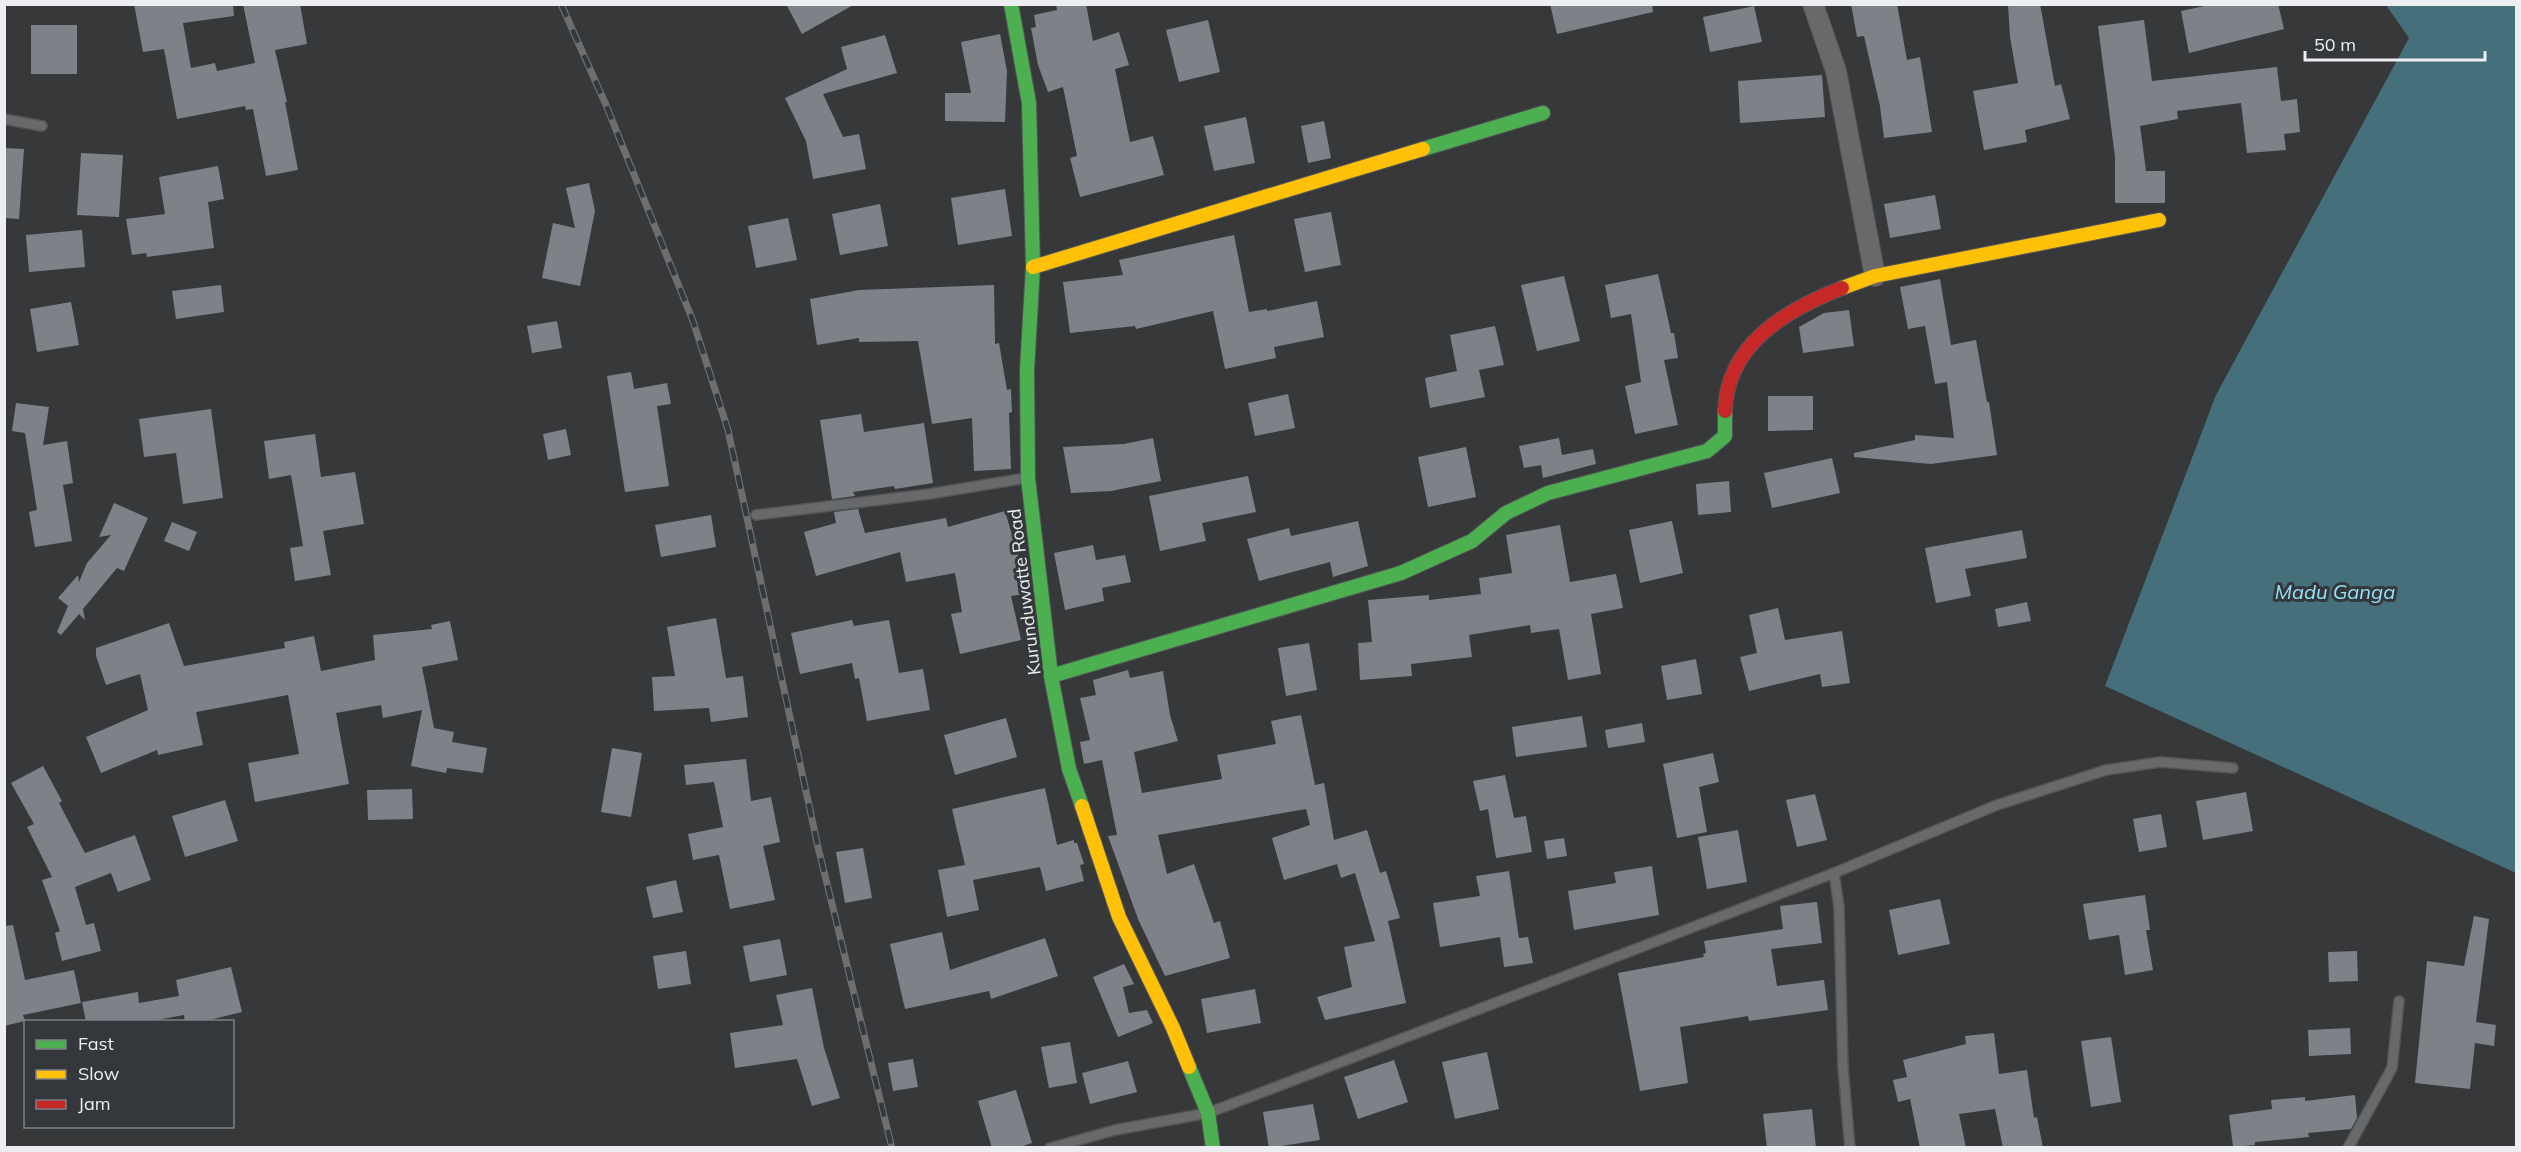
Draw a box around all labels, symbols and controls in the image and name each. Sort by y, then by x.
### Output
scale bar [2305,24,2485,62]
text: 50 m [2314,33,2356,56]
street label: Kurunduwatte Road [1002,508,1046,676]
water label: Madu Ganga [2275,579,2395,604]
legend [24,1020,234,1128]
text: Fast [78,1032,114,1055]
text: Slow [78,1062,120,1085]
text: Jam [78,1092,111,1115]

